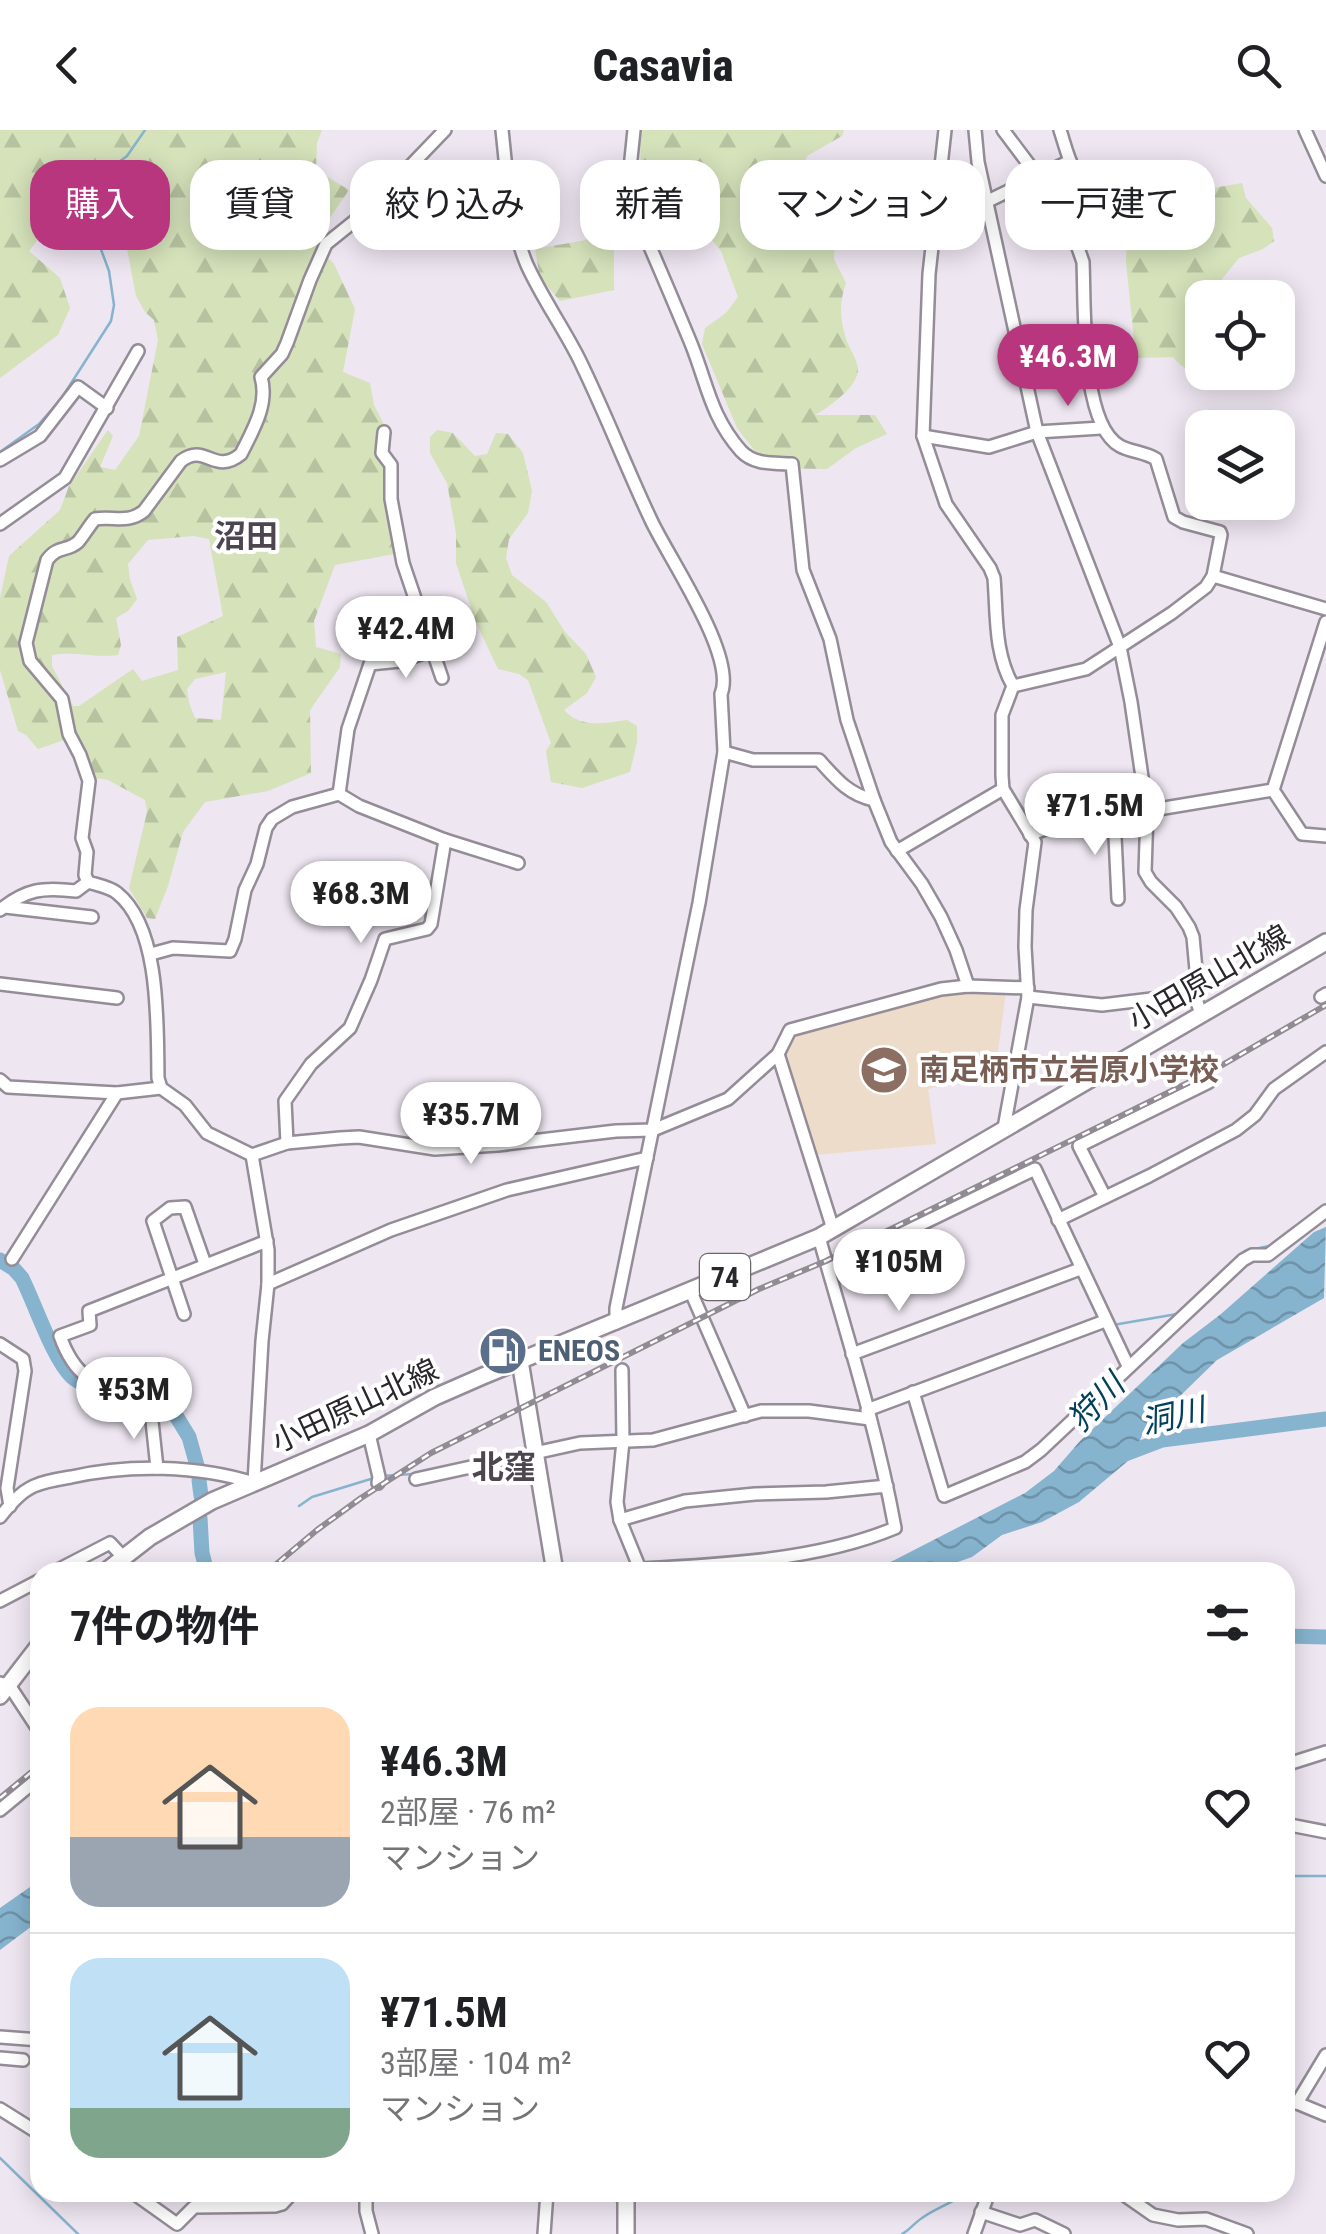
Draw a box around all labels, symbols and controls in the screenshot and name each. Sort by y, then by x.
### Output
icon: back [40,38,95,93]
icon: search [1231,38,1286,93]
text: Casavia [592,39,734,92]
chip: 購入 [30,160,170,250]
chip: 賃貸 [190,160,330,250]
chip: 絞り込み [350,160,560,250]
chip: 新着 [580,160,720,250]
chip: マンション [740,160,985,250]
chip: 一戸建て [1005,160,1215,250]
map controls [1185,280,1295,520]
button: locate [1185,280,1295,390]
pin: ¥46.3M [987,324,1149,409]
text: ¥46.3M [1019,337,1117,375]
button: layers [1185,410,1295,520]
district label: 沼田 [214,517,278,555]
pin: ¥42.4M [325,596,487,681]
text: ¥42.4M [357,609,455,647]
pin: ¥71.5M [1014,773,1176,858]
text: ¥71.5M [1046,786,1144,824]
pin: ¥68.3M [280,861,442,946]
text: ¥68.3M [312,874,410,912]
street label: 小田原山北線 [1122,917,1295,1038]
school or university icon: 南足柄市立岩原小学校 [858,1044,910,1096]
place label: 南足柄市立岩原小学校 [919,1052,1219,1087]
pin: ¥35.7M [390,1082,552,1167]
text: ¥35.7M [422,1095,520,1133]
pin: ¥105M [829,1229,969,1314]
text: ¥105M [855,1242,943,1280]
road number: 74 [700,1254,750,1300]
fuel station icon: ENEOS [477,1325,529,1377]
place label: ENEOS [538,1333,620,1368]
street label: 小田原山北線 [266,1352,444,1459]
pin: ¥53M [75,1357,193,1442]
water label: 狩川 [1060,1364,1134,1438]
text: ¥53M [98,1370,170,1408]
water label: 洞川 [1138,1390,1211,1442]
district label: 北窪 [472,1448,536,1486]
icon: filters [1200,1595,1255,1650]
text: 7件の物件 [70,1602,259,1651]
text: ¥46.3M [380,1737,508,1786]
icon: home [150,1747,270,1867]
icon: heart [1200,1780,1255,1835]
text: 2部屋 · 76 m² [380,1793,556,1831]
text: マンション [380,1839,540,1877]
text: ¥71.5M [380,1988,508,2037]
icon: home [150,1998,270,2118]
icon: heart [1200,2031,1255,2086]
text: 3部屋 · 104 m² [380,2044,572,2082]
text: マンション [380,2090,540,2128]

